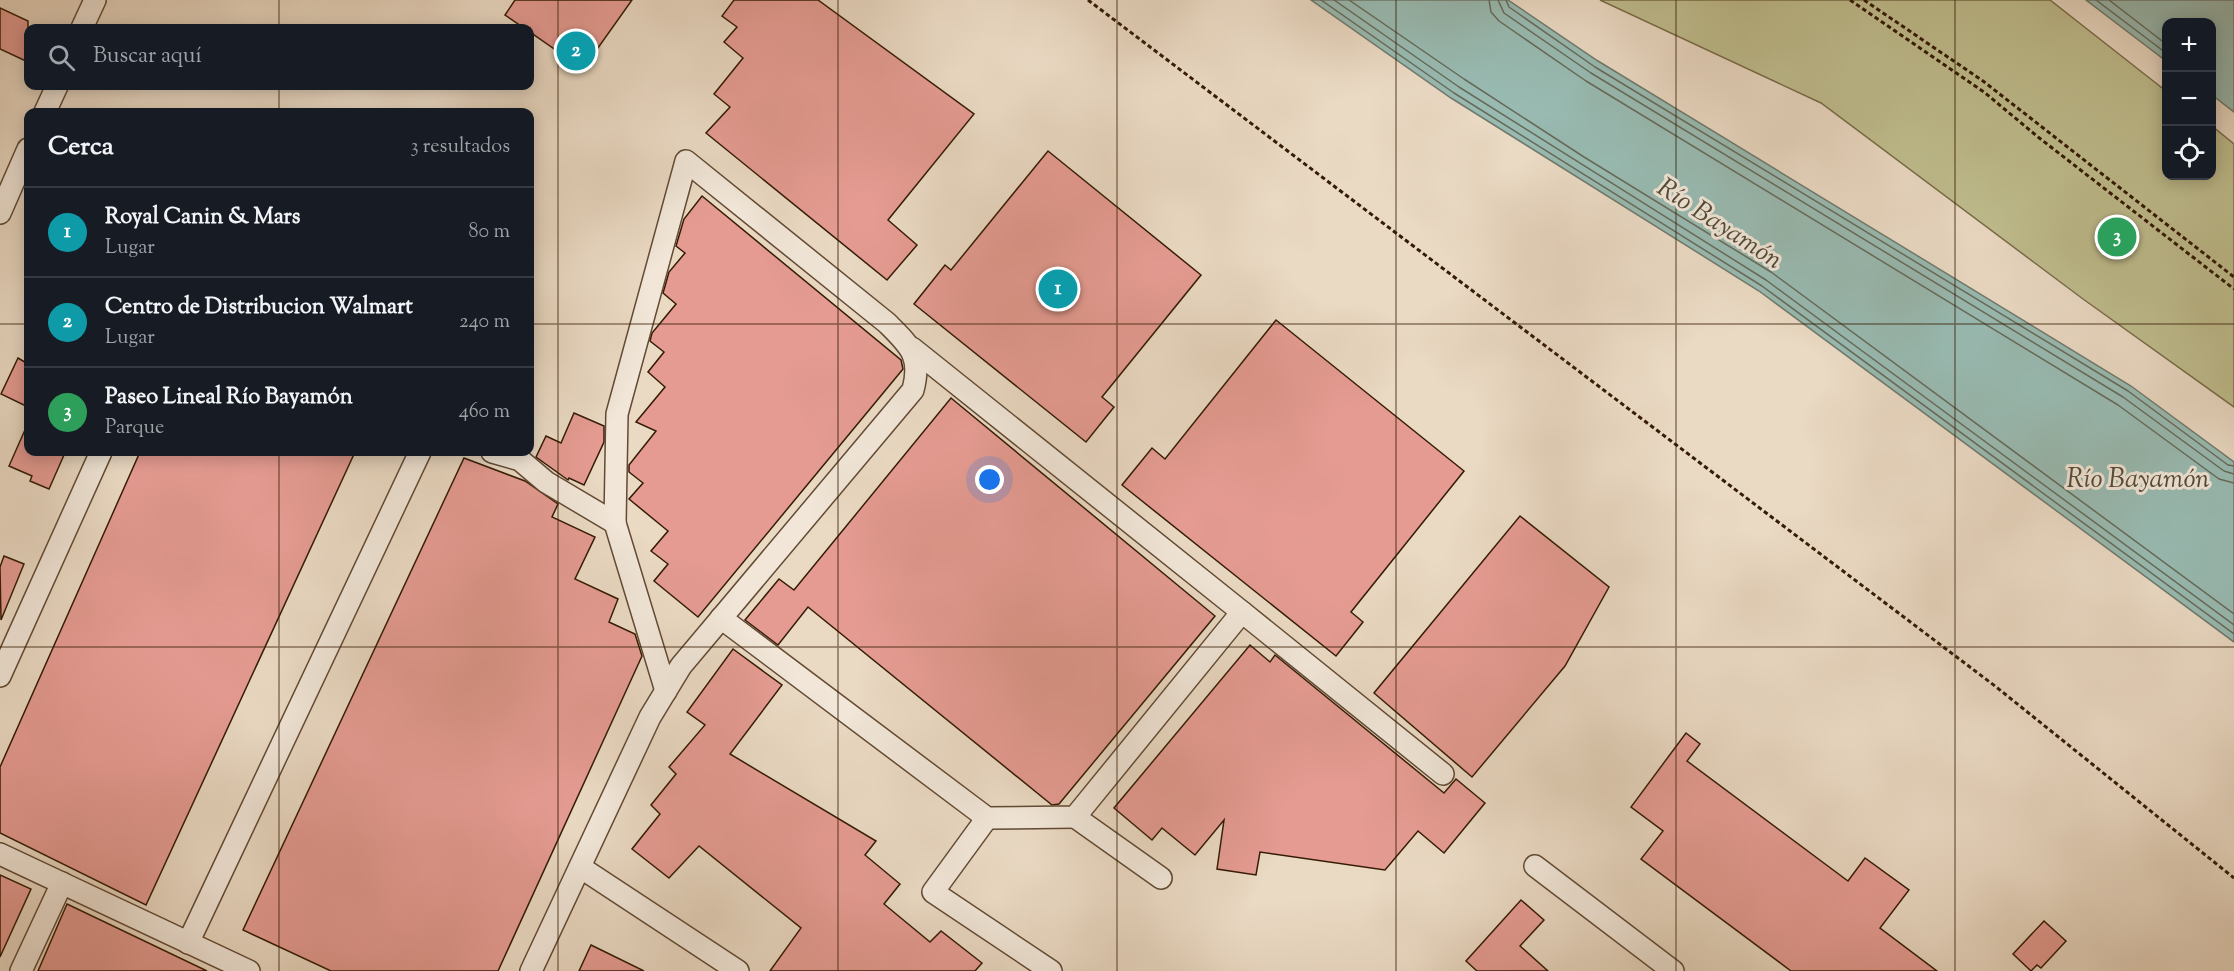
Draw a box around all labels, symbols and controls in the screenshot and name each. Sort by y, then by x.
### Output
map controls [2162,18,2216,180]
button: + [2162,18,2216,72]
search box [24,24,534,90]
pin: 2 [556,28,596,74]
icon: search [45,41,78,74]
text: Buscar aquí [93,41,202,73]
button: − [2162,72,2216,126]
button: locate [2162,126,2216,180]
text: Cerca [48,129,114,166]
text: 3 resultados [410,133,510,162]
water label: Río Bayamón [1648,170,1790,280]
text: Royal Canin & Mars [105,202,300,234]
pin: 3 [2098,214,2136,260]
text: 1 [64,218,71,247]
text: 80 m [469,218,510,247]
text: Lugar [105,234,155,263]
pin: 1 [1038,266,1078,312]
text: Centro de Distribucion Walmart [105,292,413,324]
text: 2 [63,308,72,337]
text: 240 m [459,308,510,337]
text: Lugar [105,324,155,353]
text: Paseo Lineal Río Bayamón [105,382,353,414]
text: 3 [63,398,72,427]
text: 460 m [459,398,510,427]
text: Parque [105,414,164,443]
water label: Río Bayamón [2066,461,2210,500]
your location [975,465,1004,494]

